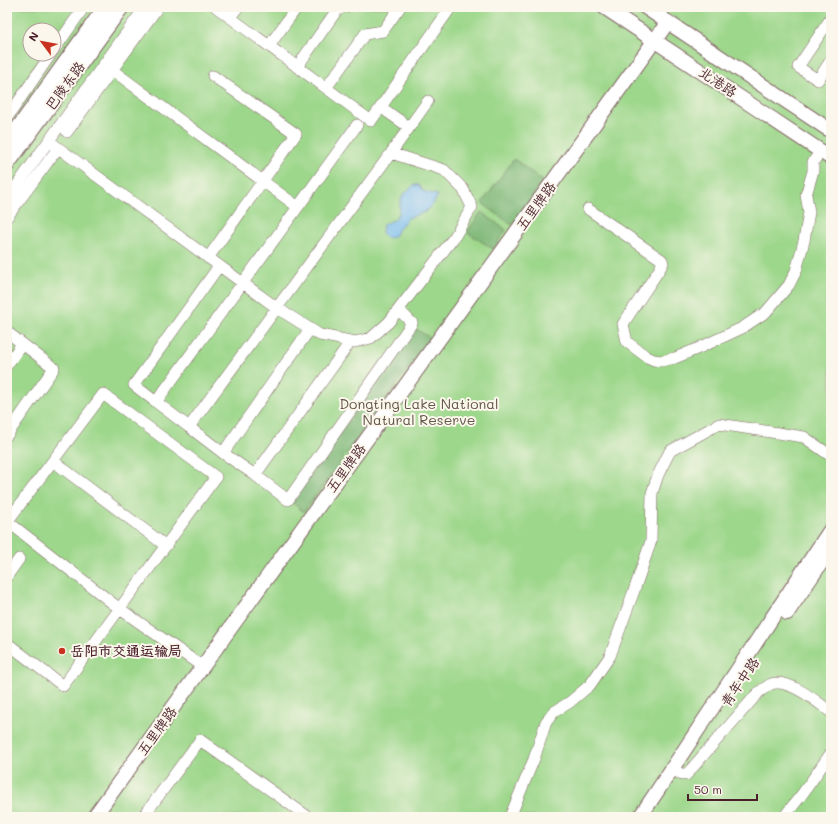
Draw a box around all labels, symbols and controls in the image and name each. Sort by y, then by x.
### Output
north arrow [22,22,62,62]
text: N [25,29,42,44]
street label: 巴陵东路 [40,57,89,114]
street label: 北港路 [696,62,741,101]
street label: 五里牌路 [511,177,560,234]
park label: Dongting Lake National Natural Reserve [339,394,499,429]
street label: 五里牌路 [321,439,370,496]
place label: 岳阳市交通运输局 [70,641,182,660]
marker: 岳阳市交通运输局 [57,646,67,656]
street label: 青年中路 [716,653,763,710]
street label: 五里牌路 [132,702,181,759]
scale bar [688,776,757,802]
text: 50 m [694,781,722,797]

